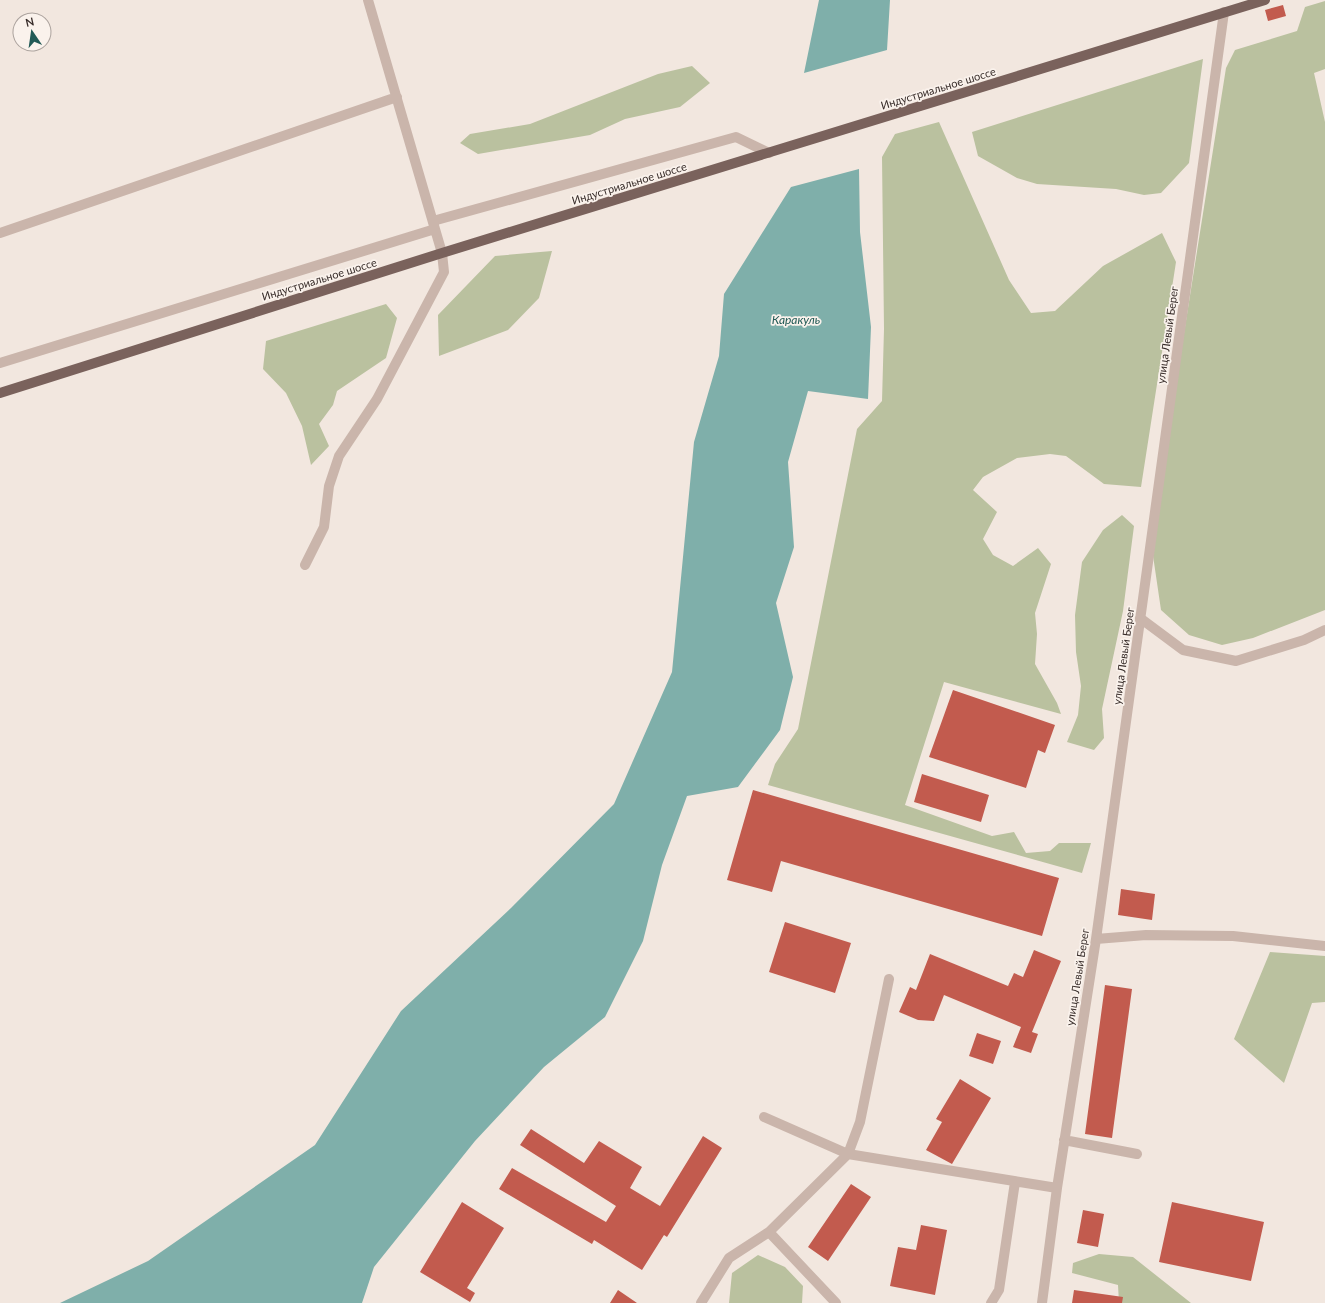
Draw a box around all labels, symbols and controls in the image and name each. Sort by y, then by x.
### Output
north arrow [12,12,52,52]
text: N [24,14,35,29]
street label: Индустриальное шоссе [879,64,997,112]
street label: Индустриальное шоссе [570,159,688,207]
street label: Индустриальное шоссе [260,255,378,303]
street label: улица Левый Берег [1154,285,1180,384]
water label: Каракуль [772,312,820,327]
street label: улица Левый Берег [1110,606,1136,705]
street label: улица Левый Берег [1063,927,1091,1026]

